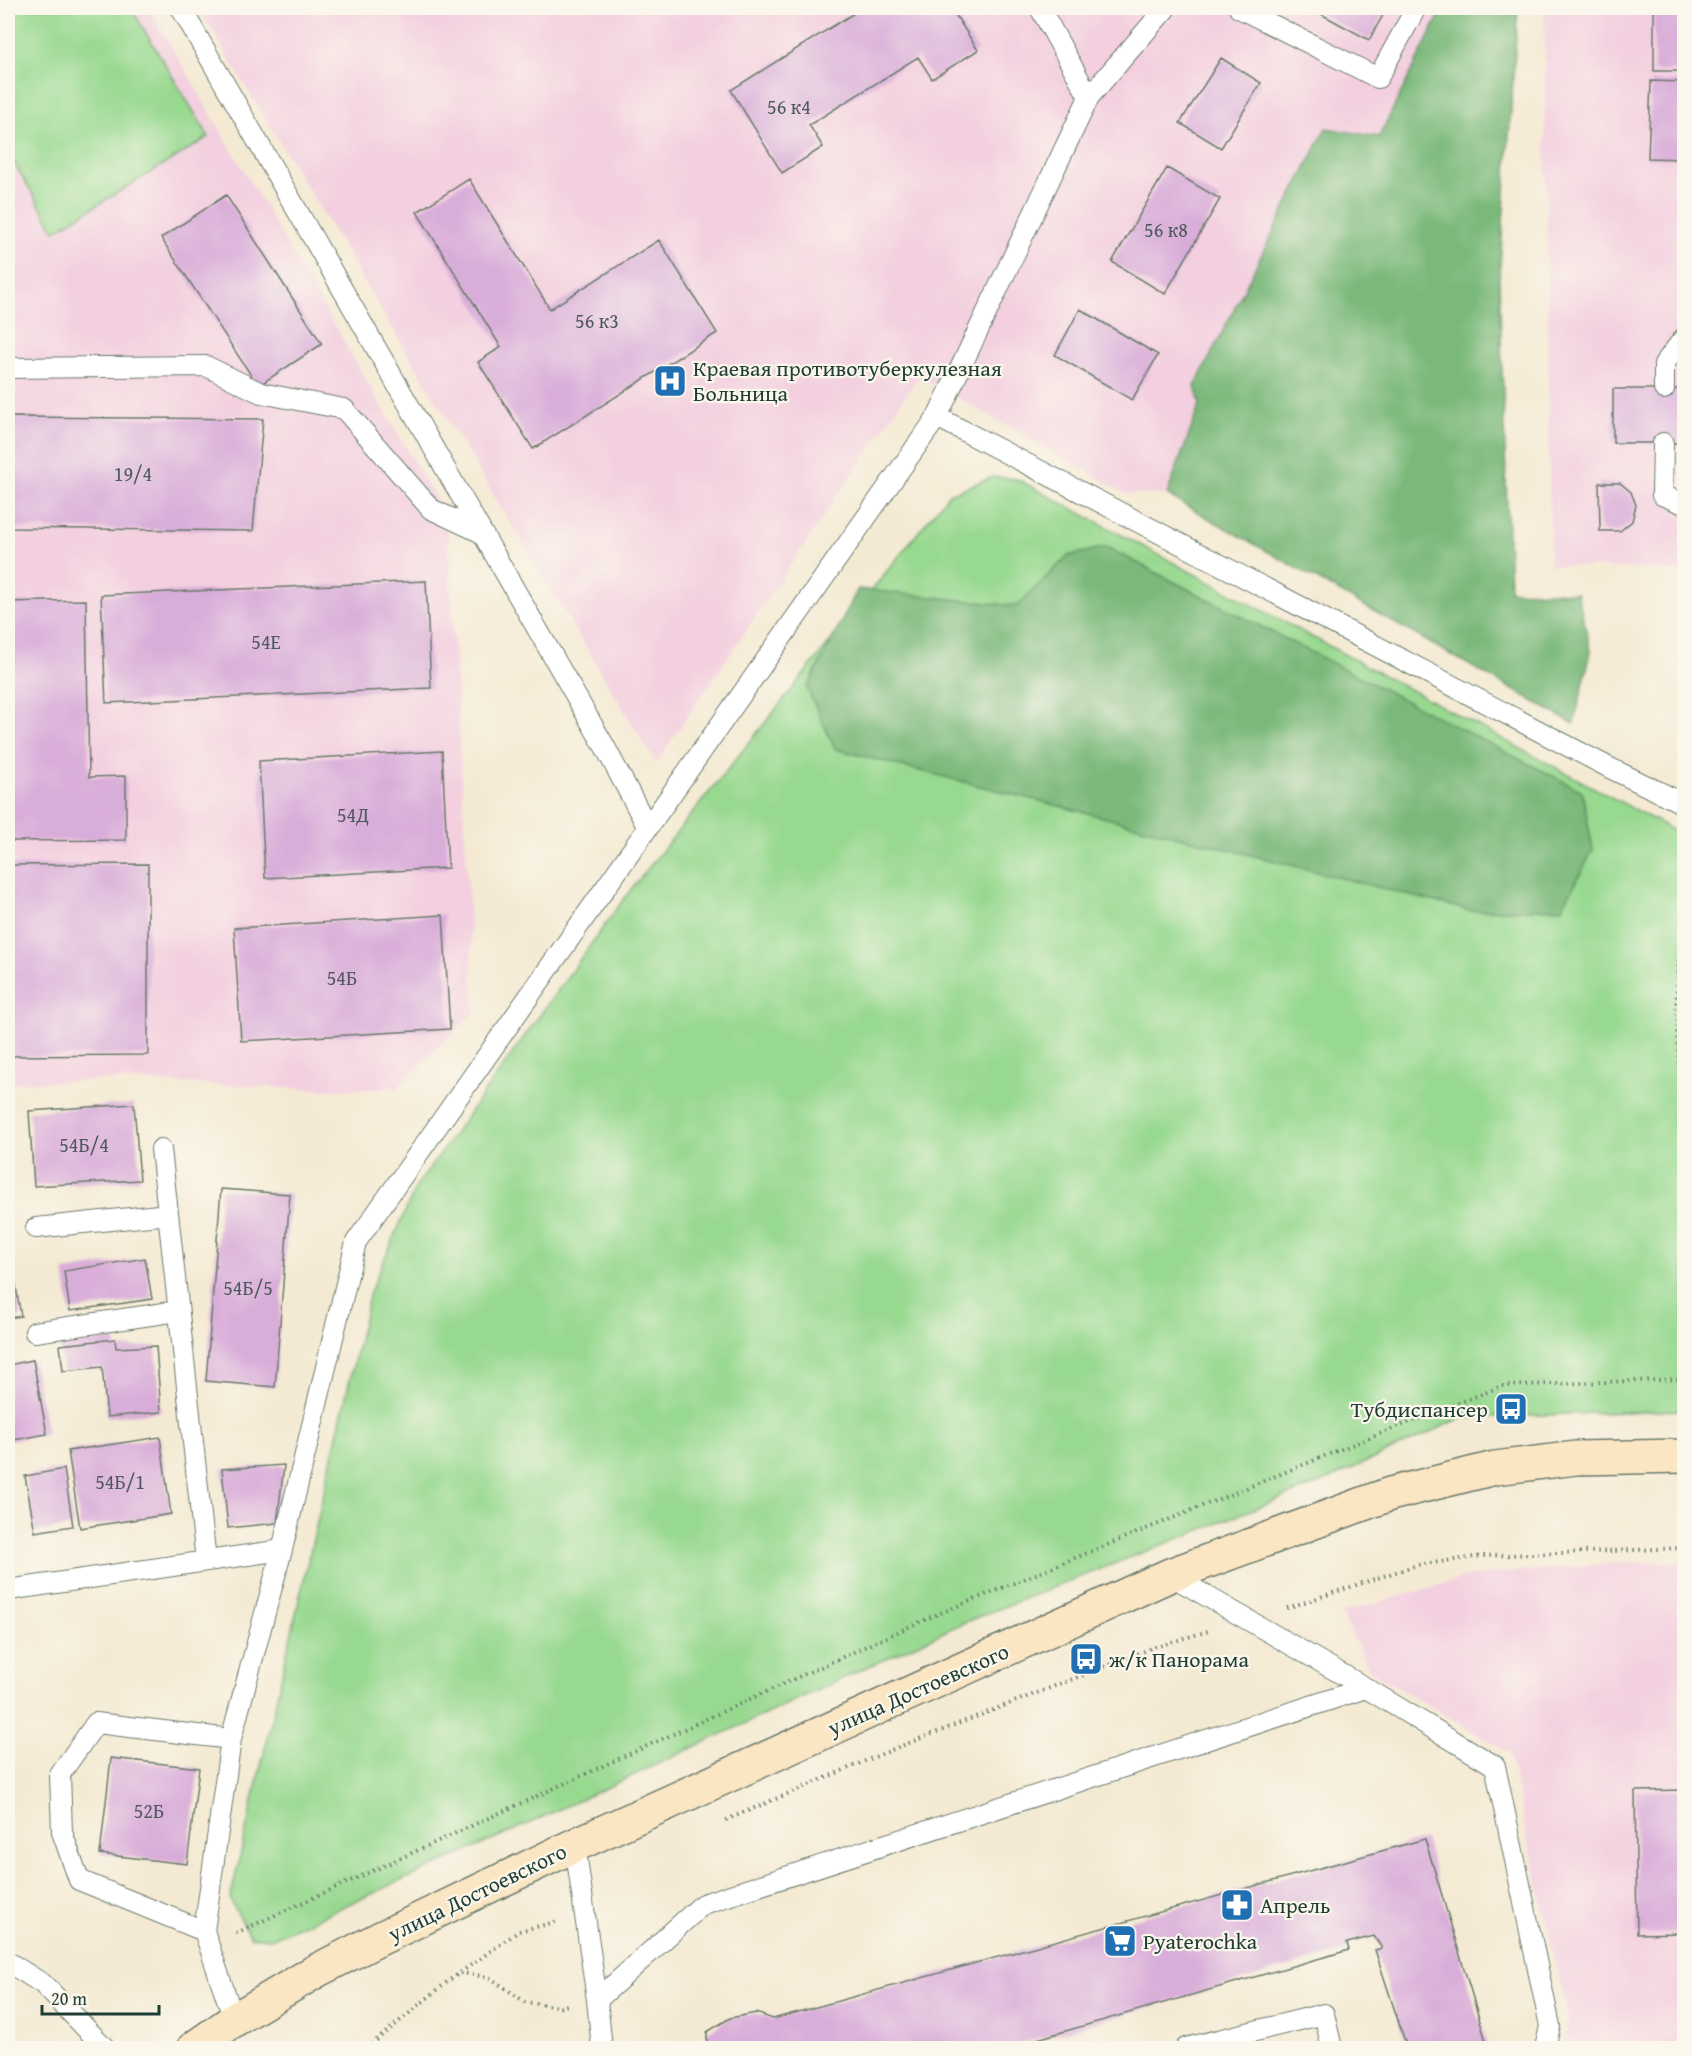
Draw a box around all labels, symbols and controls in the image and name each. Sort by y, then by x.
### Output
house number: 56 к4 [767,92,811,121]
house number: 56 к8 [1144,215,1188,244]
house number: 56 к3 [575,306,619,335]
place label: Краевая противотуберкулезная Больница [693,352,1002,409]
hospital icon: Краевая противотуберкулезная Больница [652,363,688,399]
house number: 19/4 [114,459,152,488]
house number: 54Е [251,627,281,656]
house number: 54Д [337,800,369,829]
house number: 54Б [327,963,357,992]
house number: 54Б/4 [59,1130,109,1159]
house number: 54Б/5 [223,1273,273,1302]
bus stop icon: Тубдиспансер [1493,1391,1529,1427]
place label: Тубдиспансер [1351,1393,1488,1425]
house number: 54Б/1 [95,1467,145,1496]
street label: улица Достоевского [821,1635,1014,1744]
bus stop icon: ж/к Панорама [1068,1641,1104,1677]
place label: ж/к Панорама [1109,1643,1250,1675]
house number: 52Б [134,1796,164,1825]
street label: улица Достоевского [381,1835,572,1950]
pharmacy icon: Апрель [1219,1887,1255,1923]
place label: Апрель [1260,1889,1330,1921]
supermarket icon: Pyaterochka [1102,1923,1138,1959]
place label: Pyaterochka [1143,1925,1258,1957]
scale bar [42,1978,159,2016]
text: 20 m [51,1985,87,2012]

